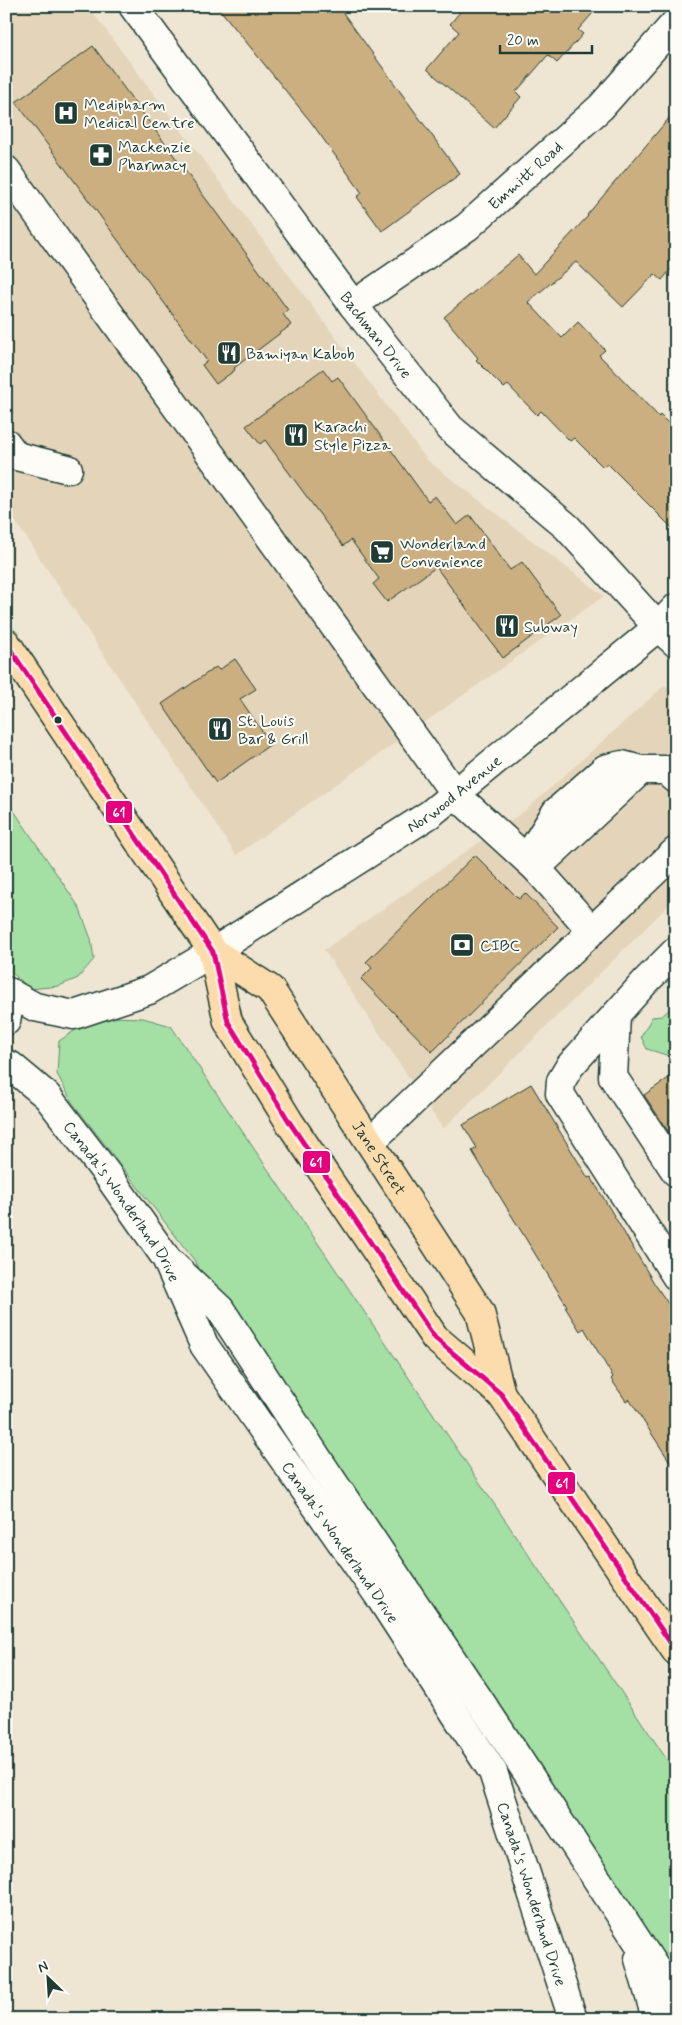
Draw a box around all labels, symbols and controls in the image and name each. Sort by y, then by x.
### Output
scale bar [500,22,592,54]
text: 20 m [507,31,539,51]
place label: Medipharm Medical Centre [84,95,194,134]
hospital icon: Medipharm Medical Centre [53,100,79,126]
place label: Mackenzie Pharmacy [118,137,191,176]
street label: Emmitt Road [484,137,568,215]
pharmacy icon: Mackenzie Pharmacy [88,142,114,168]
street label: Bachman Drive [335,288,416,383]
restaurant icon: Bamiyan Kabob [216,340,242,366]
place label: Bamiyan Kabob [246,344,355,365]
place label: Karachi Style Pizza [314,417,391,456]
restaurant icon: Karachi Style Pizza [283,422,309,448]
place label: Wonderland Convenience [400,534,486,573]
supermarket icon: Wonderland Convenience [369,539,395,565]
restaurant icon: Subway [494,613,520,639]
place label: Subway [524,617,578,638]
place label: St. Louis Bar & Grill [238,711,309,750]
unlabelled marker [53,715,63,725]
restaurant icon: St. Louis Bar & Grill [207,716,233,742]
street label: Norwood Avenue [403,751,506,838]
line badge: 61 [105,800,133,824]
text: 61 [112,804,126,822]
bank icon: CIBC [449,932,475,958]
place label: CIBC [480,936,520,957]
street label: Canada's Wonderland Drive [58,1117,184,1286]
street label: Jane Street [346,1117,410,1200]
line badge: 61 [302,1150,331,1174]
text: 61 [309,1154,323,1172]
street label: Canada's Wonderland Drive [276,1458,403,1628]
line badge: 61 [547,1471,576,1495]
text: 61 [555,1475,569,1493]
street label: Canada's Wonderland Drive [491,1800,571,1989]
north arrow [22,1952,72,2002]
text: N [35,1957,51,1977]

